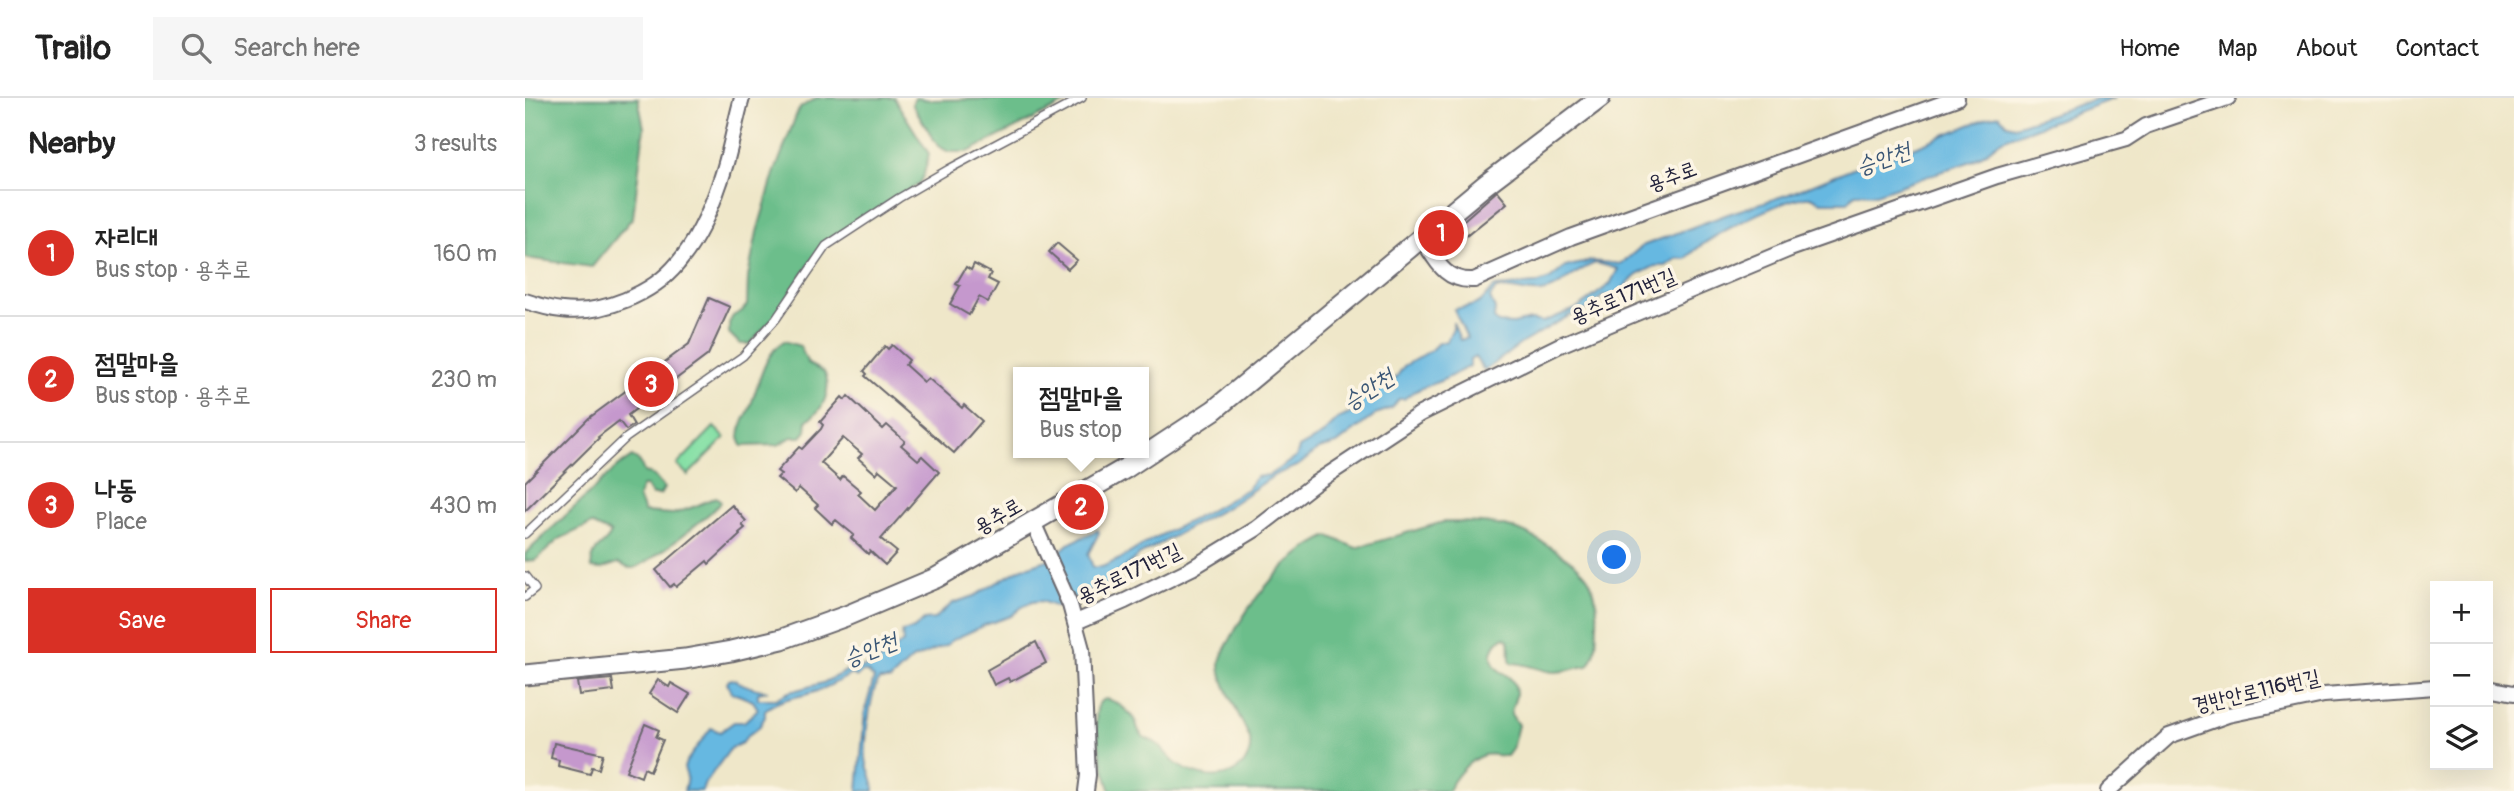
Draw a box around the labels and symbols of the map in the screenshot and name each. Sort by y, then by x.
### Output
water label: 승안천 [1852,135,1916,181]
street label: 용추로 [1644,155,1701,198]
pin: 1 [1418,207,1464,259]
street label: 용추로171번길 [1566,262,1680,331]
pin: 3 [628,358,674,410]
water label: 승안천 [1337,361,1402,417]
pin: 2 [1058,481,1104,533]
street label: 용추로 [970,492,1027,541]
street label: 용추로171번길 [1073,537,1186,610]
your location [1597,540,1631,574]
water label: 승안천 [839,625,904,673]
street label: 경반안로116번길 [2190,664,2323,719]

